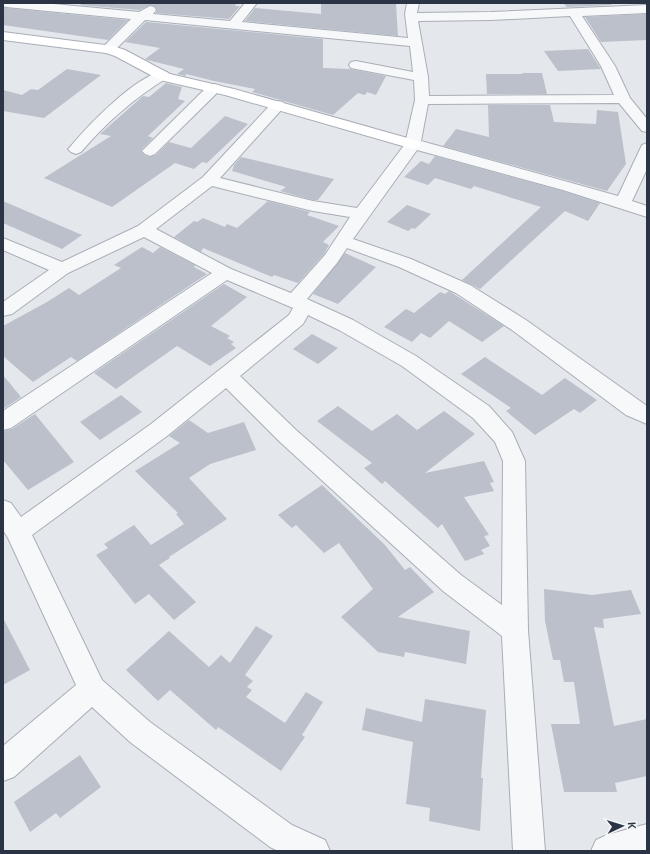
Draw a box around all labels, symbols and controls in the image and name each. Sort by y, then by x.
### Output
north arrow [602,806,642,846]
text: K [625,821,639,829]

